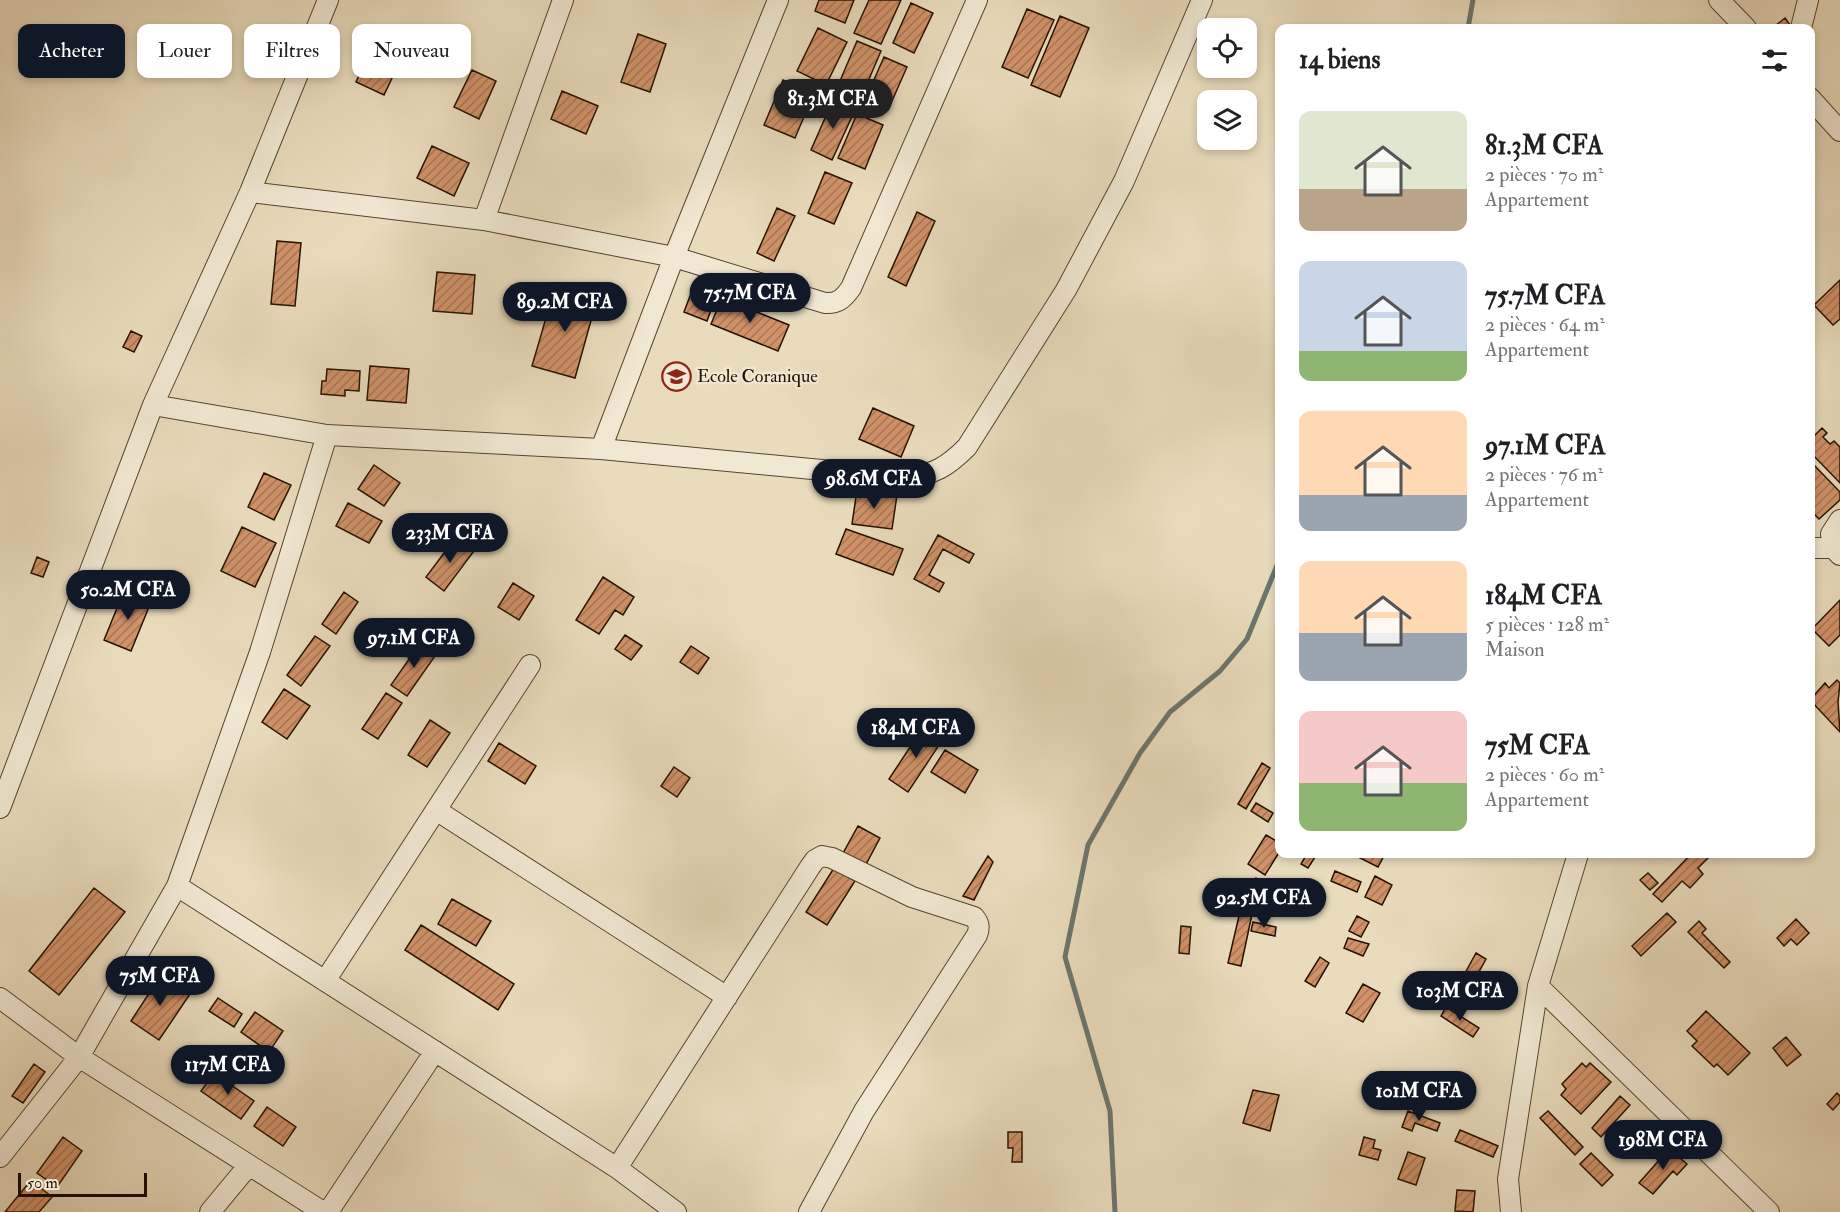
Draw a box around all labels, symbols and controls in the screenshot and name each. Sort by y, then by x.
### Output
map controls [1197,18,1257,150]
button: locate [1197,18,1257,78]
chip: Acheter [18,24,125,78]
chip: Louer [137,24,232,78]
chip: Filtres [244,24,340,78]
chip: Nouveau [352,24,471,78]
text: 14 biens [1299,44,1380,76]
icon: filters [1758,44,1791,77]
pin: 81.3M CFA [764,79,902,130]
text: 81.3M CFA [788,86,878,111]
button: layers [1197,90,1257,150]
text: 81.3M CFA [1485,130,1603,162]
icon: home [1347,135,1419,207]
text: 2 pièces · 70 m² [1485,162,1603,187]
text: Appartement [1485,187,1589,212]
pin: 75.7M CFA [681,273,819,324]
text: 75.7M CFA [704,280,796,305]
text: 75.7M CFA [1485,280,1606,312]
pin: 89.2M CFA [496,282,634,333]
icon: home [1347,285,1419,357]
text: 89.2M CFA [517,289,613,314]
text: 2 pièces · 64 m² [1485,312,1605,337]
text: Appartement [1485,337,1589,362]
school or university icon: Ecole Coranique [660,360,692,392]
place label: Ecole Coranique [697,365,818,388]
text: 97.1M CFA [1485,430,1606,462]
icon: home [1347,435,1419,507]
pin: 98.6M CFA [805,459,943,510]
text: 2 pièces · 76 m² [1485,462,1603,487]
text: 98.6M CFA [826,466,922,491]
text: Appartement [1485,487,1589,512]
pin: 233M CFA [388,513,512,564]
text: 233M CFA [406,520,494,545]
pin: 50.2M CFA [59,570,197,621]
text: 50.2M CFA [80,577,176,602]
text: 184M CFA [1485,580,1602,612]
icon: home [1347,585,1419,657]
text: 5 pièces · 128 m² [1485,612,1609,637]
pin: 97.1M CFA [345,618,483,669]
text: 97.1M CFA [368,625,460,650]
text: Maison [1485,637,1545,662]
pin: 184M CFA [854,708,978,759]
text: 184M CFA [871,715,961,740]
text: 75M CFA [1485,730,1590,762]
icon: home [1347,735,1419,807]
text: 2 pièces · 60 m² [1485,762,1604,787]
text: Appartement [1485,787,1589,812]
pin: 92.5M CFA [1195,878,1333,929]
text: 92.5M CFA [1216,885,1312,910]
pin: 75M CFA [105,956,215,1007]
text: 75M CFA [120,963,200,988]
pin: 103M CFA [1398,971,1522,1022]
text: 103M CFA [1416,978,1504,1003]
pin: 117M CFA [166,1045,290,1096]
text: 117M CFA [185,1052,271,1077]
pin: 101M CFA [1357,1071,1481,1122]
text: 101M CFA [1375,1078,1463,1103]
pin: 198M CFA [1601,1120,1725,1171]
text: 198M CFA [1618,1127,1708,1152]
scale bar [18,1170,147,1198]
text: 50 m [27,1173,58,1193]

